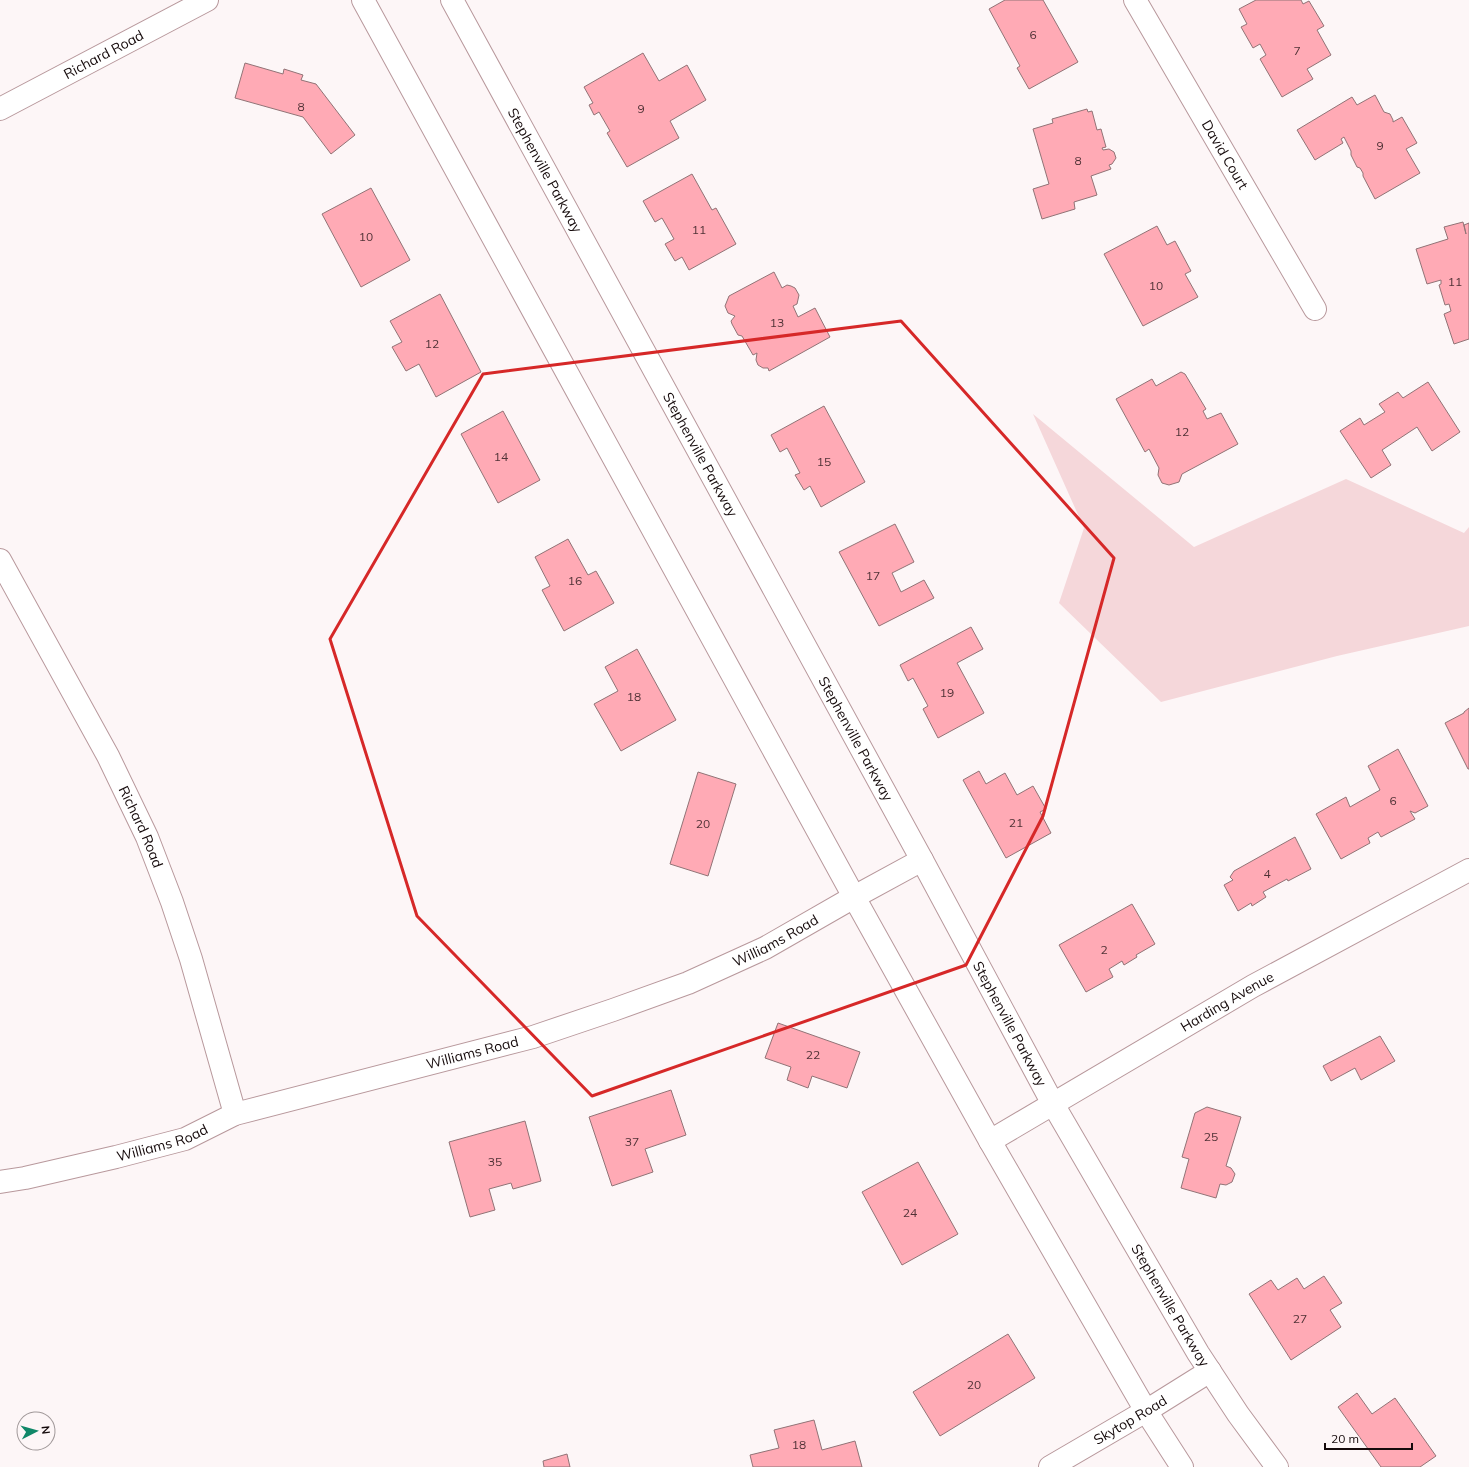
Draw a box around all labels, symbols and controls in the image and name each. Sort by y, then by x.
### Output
street label: Richard Road [60,26,147,83]
house number: 6 [1029,27,1037,42]
house number: 7 [1293,43,1301,58]
house number: 8 [297,99,305,114]
house number: 9 [637,101,645,116]
street label: Stephenville Parkway [504,105,587,236]
street label: David Court [1198,117,1252,193]
house number: 9 [1376,138,1384,153]
house number: 8 [1074,153,1082,168]
house number: 11 [692,222,706,237]
house number: 10 [359,229,373,244]
house number: 11 [1448,274,1462,289]
house number: 10 [1149,278,1163,293]
house number: 13 [770,315,784,330]
house number: 12 [425,336,439,351]
street label: Stephenville Parkway [659,389,742,521]
house number: 12 [1175,424,1189,439]
house number: 14 [494,449,508,464]
house number: 15 [817,454,831,469]
house number: 17 [866,568,880,583]
house number: 16 [568,573,582,588]
street label: Stephenville Parkway [814,673,897,805]
house number: 19 [940,685,954,700]
house number: 18 [627,689,641,704]
street label: Richard Road [115,783,167,870]
house number: 6 [1389,793,1397,808]
house number: 21 [1009,815,1023,830]
house number: 20 [696,816,710,831]
house number: 4 [1263,866,1271,881]
street label: Williams Road [730,910,821,971]
house number: 2 [1100,942,1108,957]
street label: Stephenville Parkway [969,958,1051,1090]
street label: Harding Avenue [1177,968,1277,1036]
street label: Williams Road [424,1032,520,1073]
house number: 22 [806,1047,820,1062]
street label: Williams Road [115,1120,211,1165]
house number: 25 [1204,1129,1218,1144]
house number: 37 [625,1134,639,1149]
house number: 35 [488,1154,502,1169]
house number: 24 [903,1205,917,1220]
street label: Stephenville Parkway [1127,1241,1214,1371]
house number: 27 [1293,1311,1307,1326]
house number: 20 [967,1377,981,1392]
street label: Skytop Road [1090,1391,1170,1449]
north arrow [16,1411,56,1451]
text: N [39,1425,53,1435]
scale bar [1325,1425,1412,1451]
text: 20 m [1331,1431,1359,1446]
house number: 18 [792,1437,806,1452]

